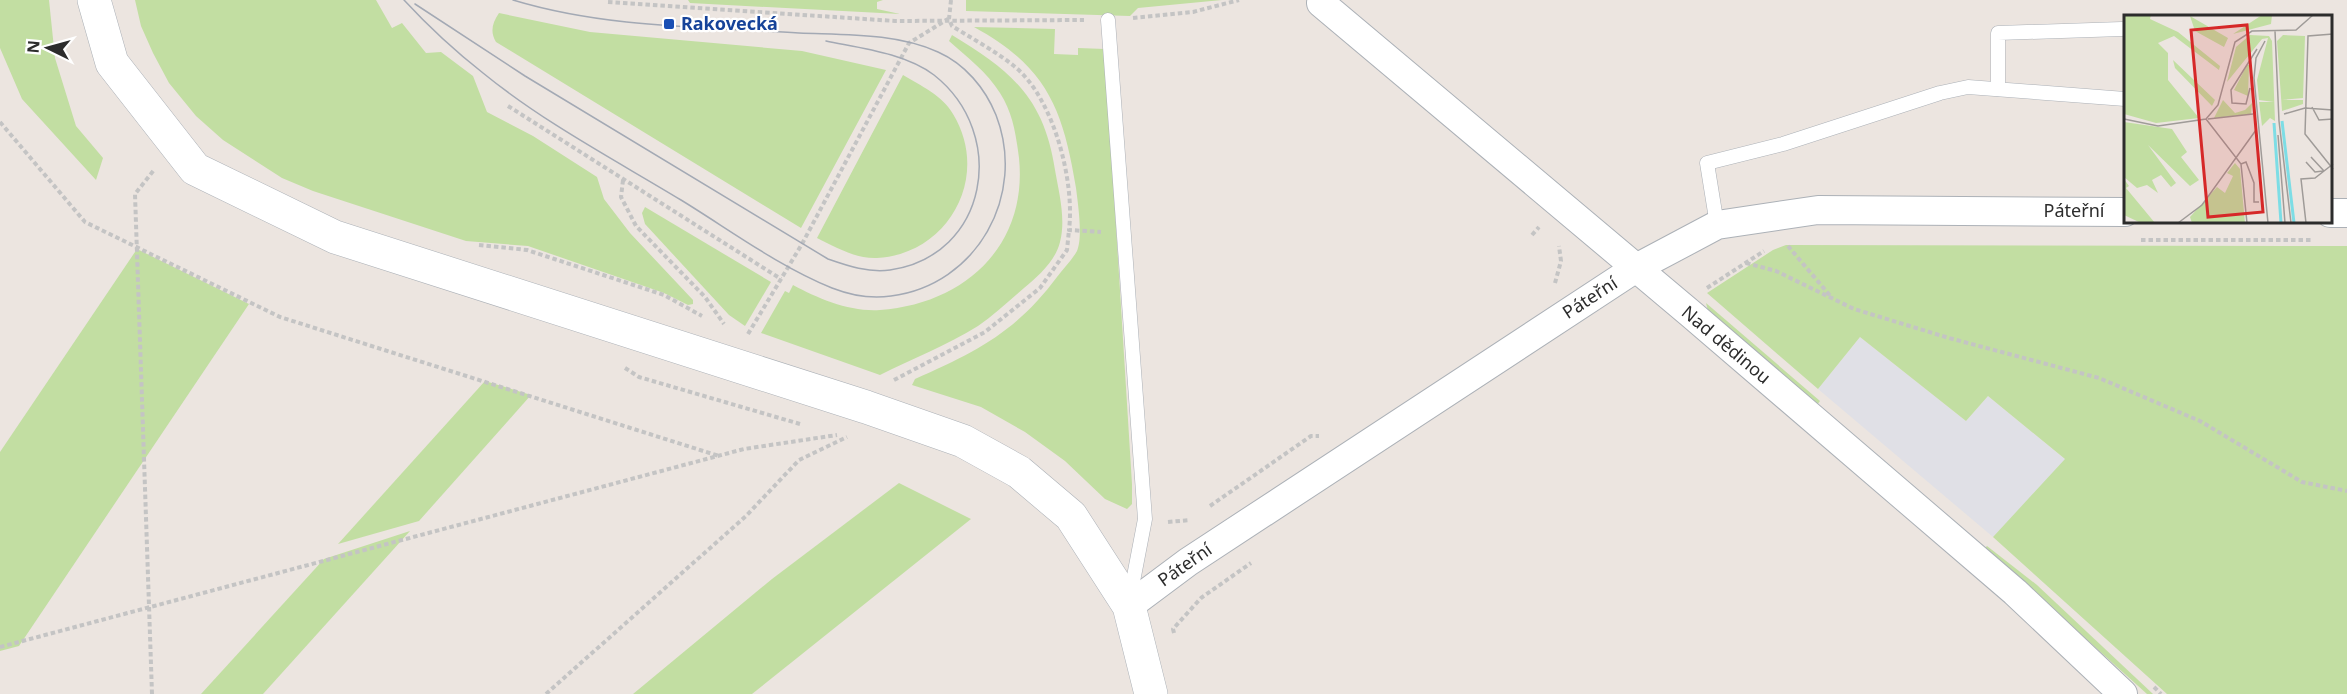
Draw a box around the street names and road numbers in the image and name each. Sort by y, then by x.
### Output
street label: Páteřní [2044,198,2105,222]
street label: Páteřní [1557,270,1622,324]
street label: Nad dědinou [1677,300,1776,389]
street label: Páteřní [1153,537,1217,591]

